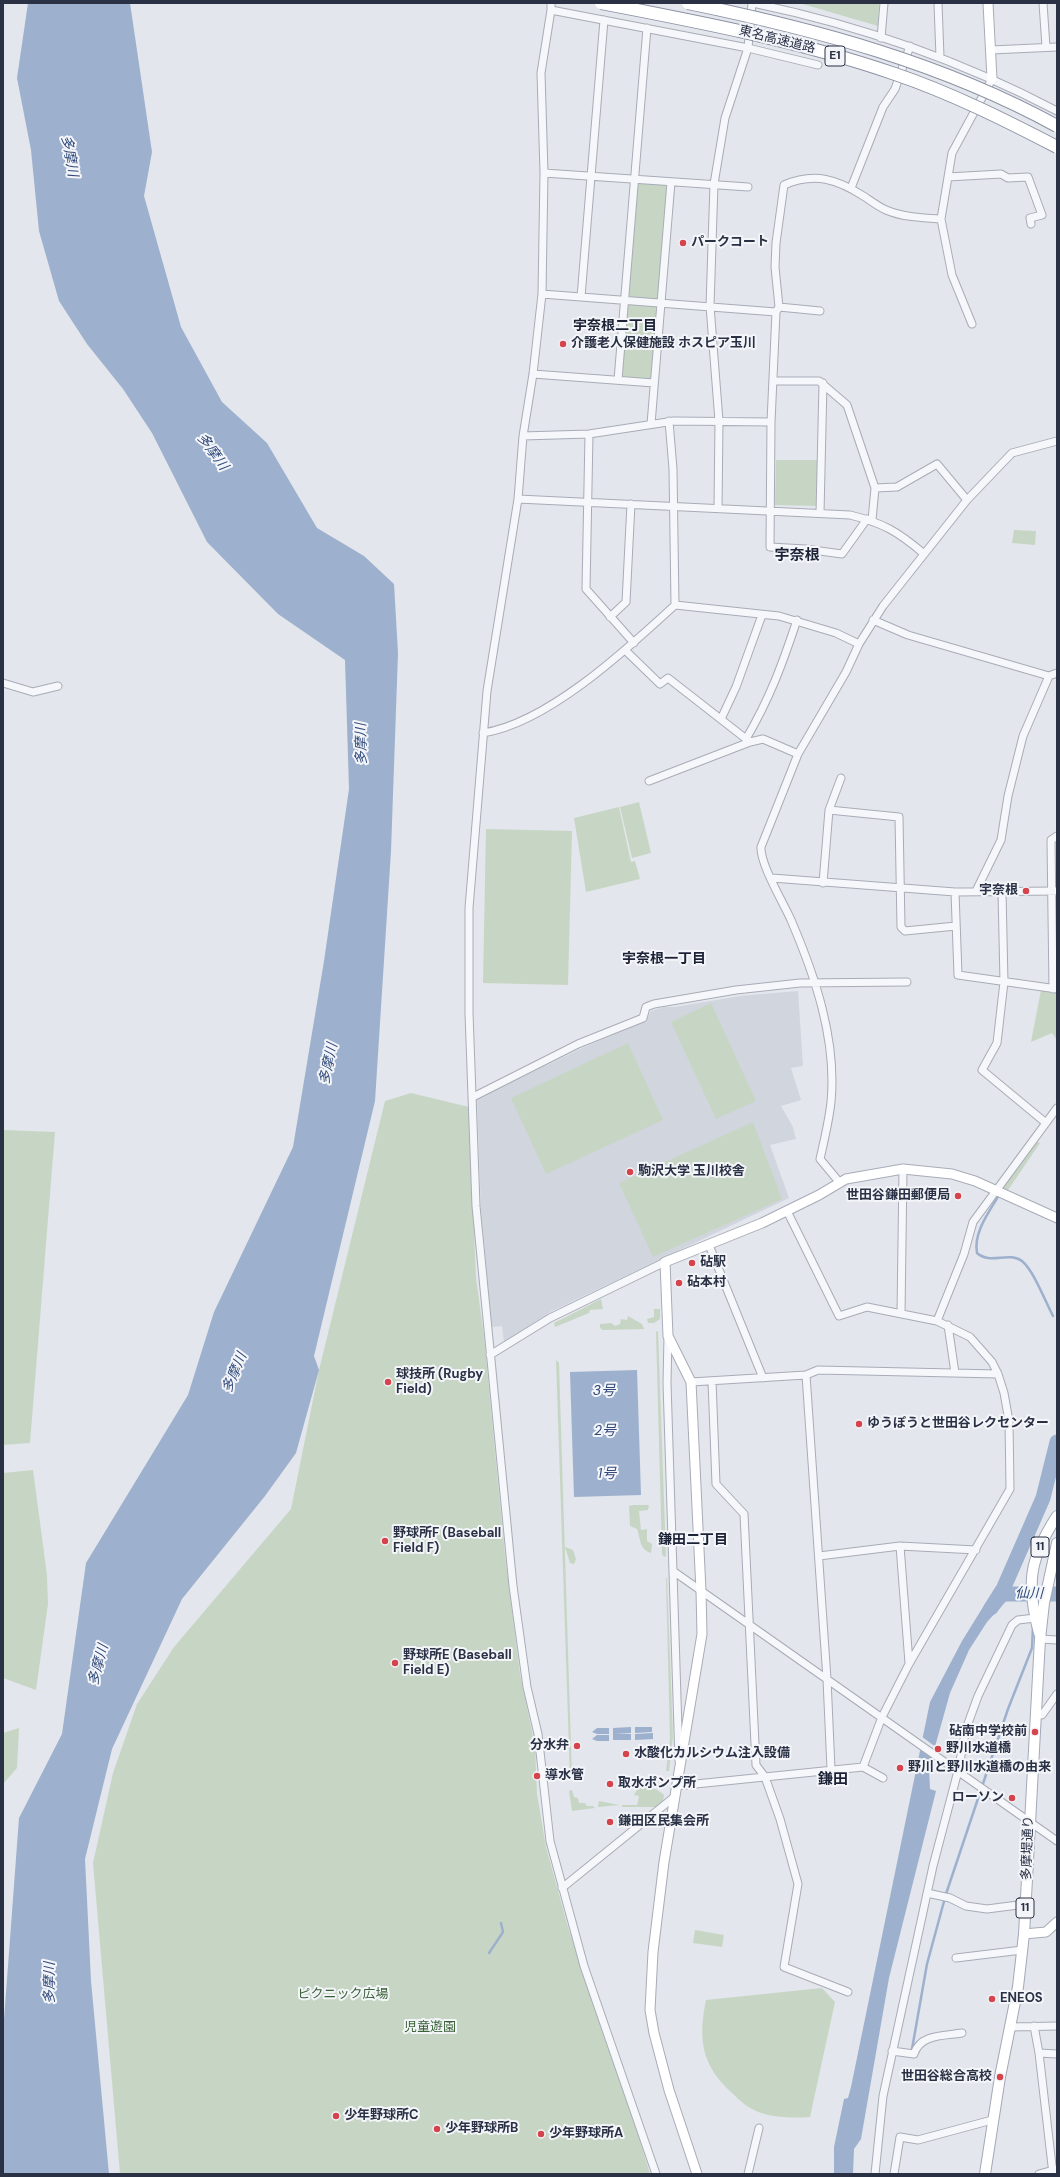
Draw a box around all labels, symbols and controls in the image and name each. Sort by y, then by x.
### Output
street label: 東名高速道路 [737,23,817,57]
road number: E1 [825,46,845,66]
water label: 多摩川 [57,134,81,178]
place label: パークコート [691,235,769,251]
marker: パークコート [678,238,688,248]
district label: 宇奈根二丁目 [573,318,657,334]
place label: 介護老人保健施設 ホスピア玉川 [571,336,756,352]
marker: 介護老人保健施設 ホスピア玉川 [558,339,568,349]
water label: 多摩川 [193,430,231,474]
district label: 宇奈根 [775,547,819,565]
water label: 多摩川 [353,723,371,765]
place label: 宇奈根 [979,883,1018,899]
marker: 宇奈根 [1021,886,1031,896]
district label: 宇奈根一丁目 [622,951,706,967]
water label: 多摩川 [316,1042,342,1086]
place label: 駒沢大学 玉川校舎 [638,1164,745,1180]
marker: 駒沢大学 玉川校舎 [625,1167,635,1177]
place label: 世田谷鎌田郵便局 [846,1188,950,1204]
marker: 世田谷鎌田郵便局 [953,1191,963,1201]
place label: 砧駅 [700,1255,726,1271]
marker: 砧駅 [687,1258,697,1268]
place label: 砧本村 [687,1275,726,1291]
marker: 砧本村 [674,1278,684,1288]
water label: 多摩川 [219,1350,251,1396]
place label: 球技所 (Rugby Field) [396,1367,483,1398]
marker: 球技所 (Rugby Field) [383,1377,393,1387]
water label: 3号 [593,1383,615,1399]
place label: ゆうぽうと世田谷レクセンター [867,1416,1049,1432]
marker: ゆうぽうと世田谷レクセンター [854,1419,864,1429]
water label: 2号 [594,1423,616,1439]
water label: 1号 [598,1466,616,1482]
place label: 野球所F (Baseball Field F) [393,1526,501,1557]
district label: 鎌田二丁目 [658,1532,728,1548]
marker: 野球所F (Baseball Field F) [380,1536,390,1546]
road number: 11 [1031,1537,1049,1557]
water label: 仙川 [1015,1585,1043,1603]
water label: 多摩川 [85,1643,113,1687]
place label: 野球所E (Baseball Field E) [403,1648,512,1679]
marker: 野球所E (Baseball Field E) [390,1658,400,1668]
place label: 砧南中学校前 [949,1724,1027,1740]
marker: 砧南中学校前 [1030,1727,1040,1737]
place label: 分水弁 [530,1738,569,1754]
marker: 分水弁 [572,1741,582,1751]
place label: 野川水道橋 [946,1741,1011,1757]
marker: 野川水道橋 [933,1744,943,1754]
place label: 水酸化カルシウム注入設備 [634,1746,790,1762]
marker: 水酸化カルシウム注入設備 [621,1749,631,1759]
place label: 野川と野川水道橋の由来 [908,1760,1051,1776]
marker: 野川と野川水道橋の由来 [895,1763,905,1773]
place label: 導水管 [545,1768,584,1784]
marker: 導水管 [532,1771,542,1781]
district label: 鎌田 [818,1771,848,1789]
place label: 取水ポンプ所 [618,1776,696,1792]
marker: 取水ポンプ所 [605,1779,615,1789]
place label: ローソン [952,1790,1004,1806]
marker: ローソン [1007,1793,1017,1803]
place label: 鎌田区民集会所 [618,1814,709,1830]
street label: 多摩堤通り [1019,1815,1037,1881]
marker: 鎌田区民集会所 [605,1817,615,1827]
road number: 11 [1016,1898,1034,1918]
water label: 多摩川 [42,1962,58,2004]
park label: ピクニック広場 [298,1987,388,2003]
place label: ENEOS [1000,1991,1043,2007]
marker: ENEOS [987,1994,997,2004]
park label: 児童遊園 [404,2020,456,2036]
place label: 世田谷総合高校 [901,2069,992,2085]
marker: 世田谷総合高校 [995,2072,1005,2082]
place label: 少年野球所C [344,2108,419,2124]
marker: 少年野球所C [331,2111,341,2121]
place label: 少年野球所B [445,2121,518,2137]
marker: 少年野球所B [432,2124,442,2134]
place label: 少年野球所A [549,2126,623,2142]
marker: 少年野球所A [536,2129,546,2139]

